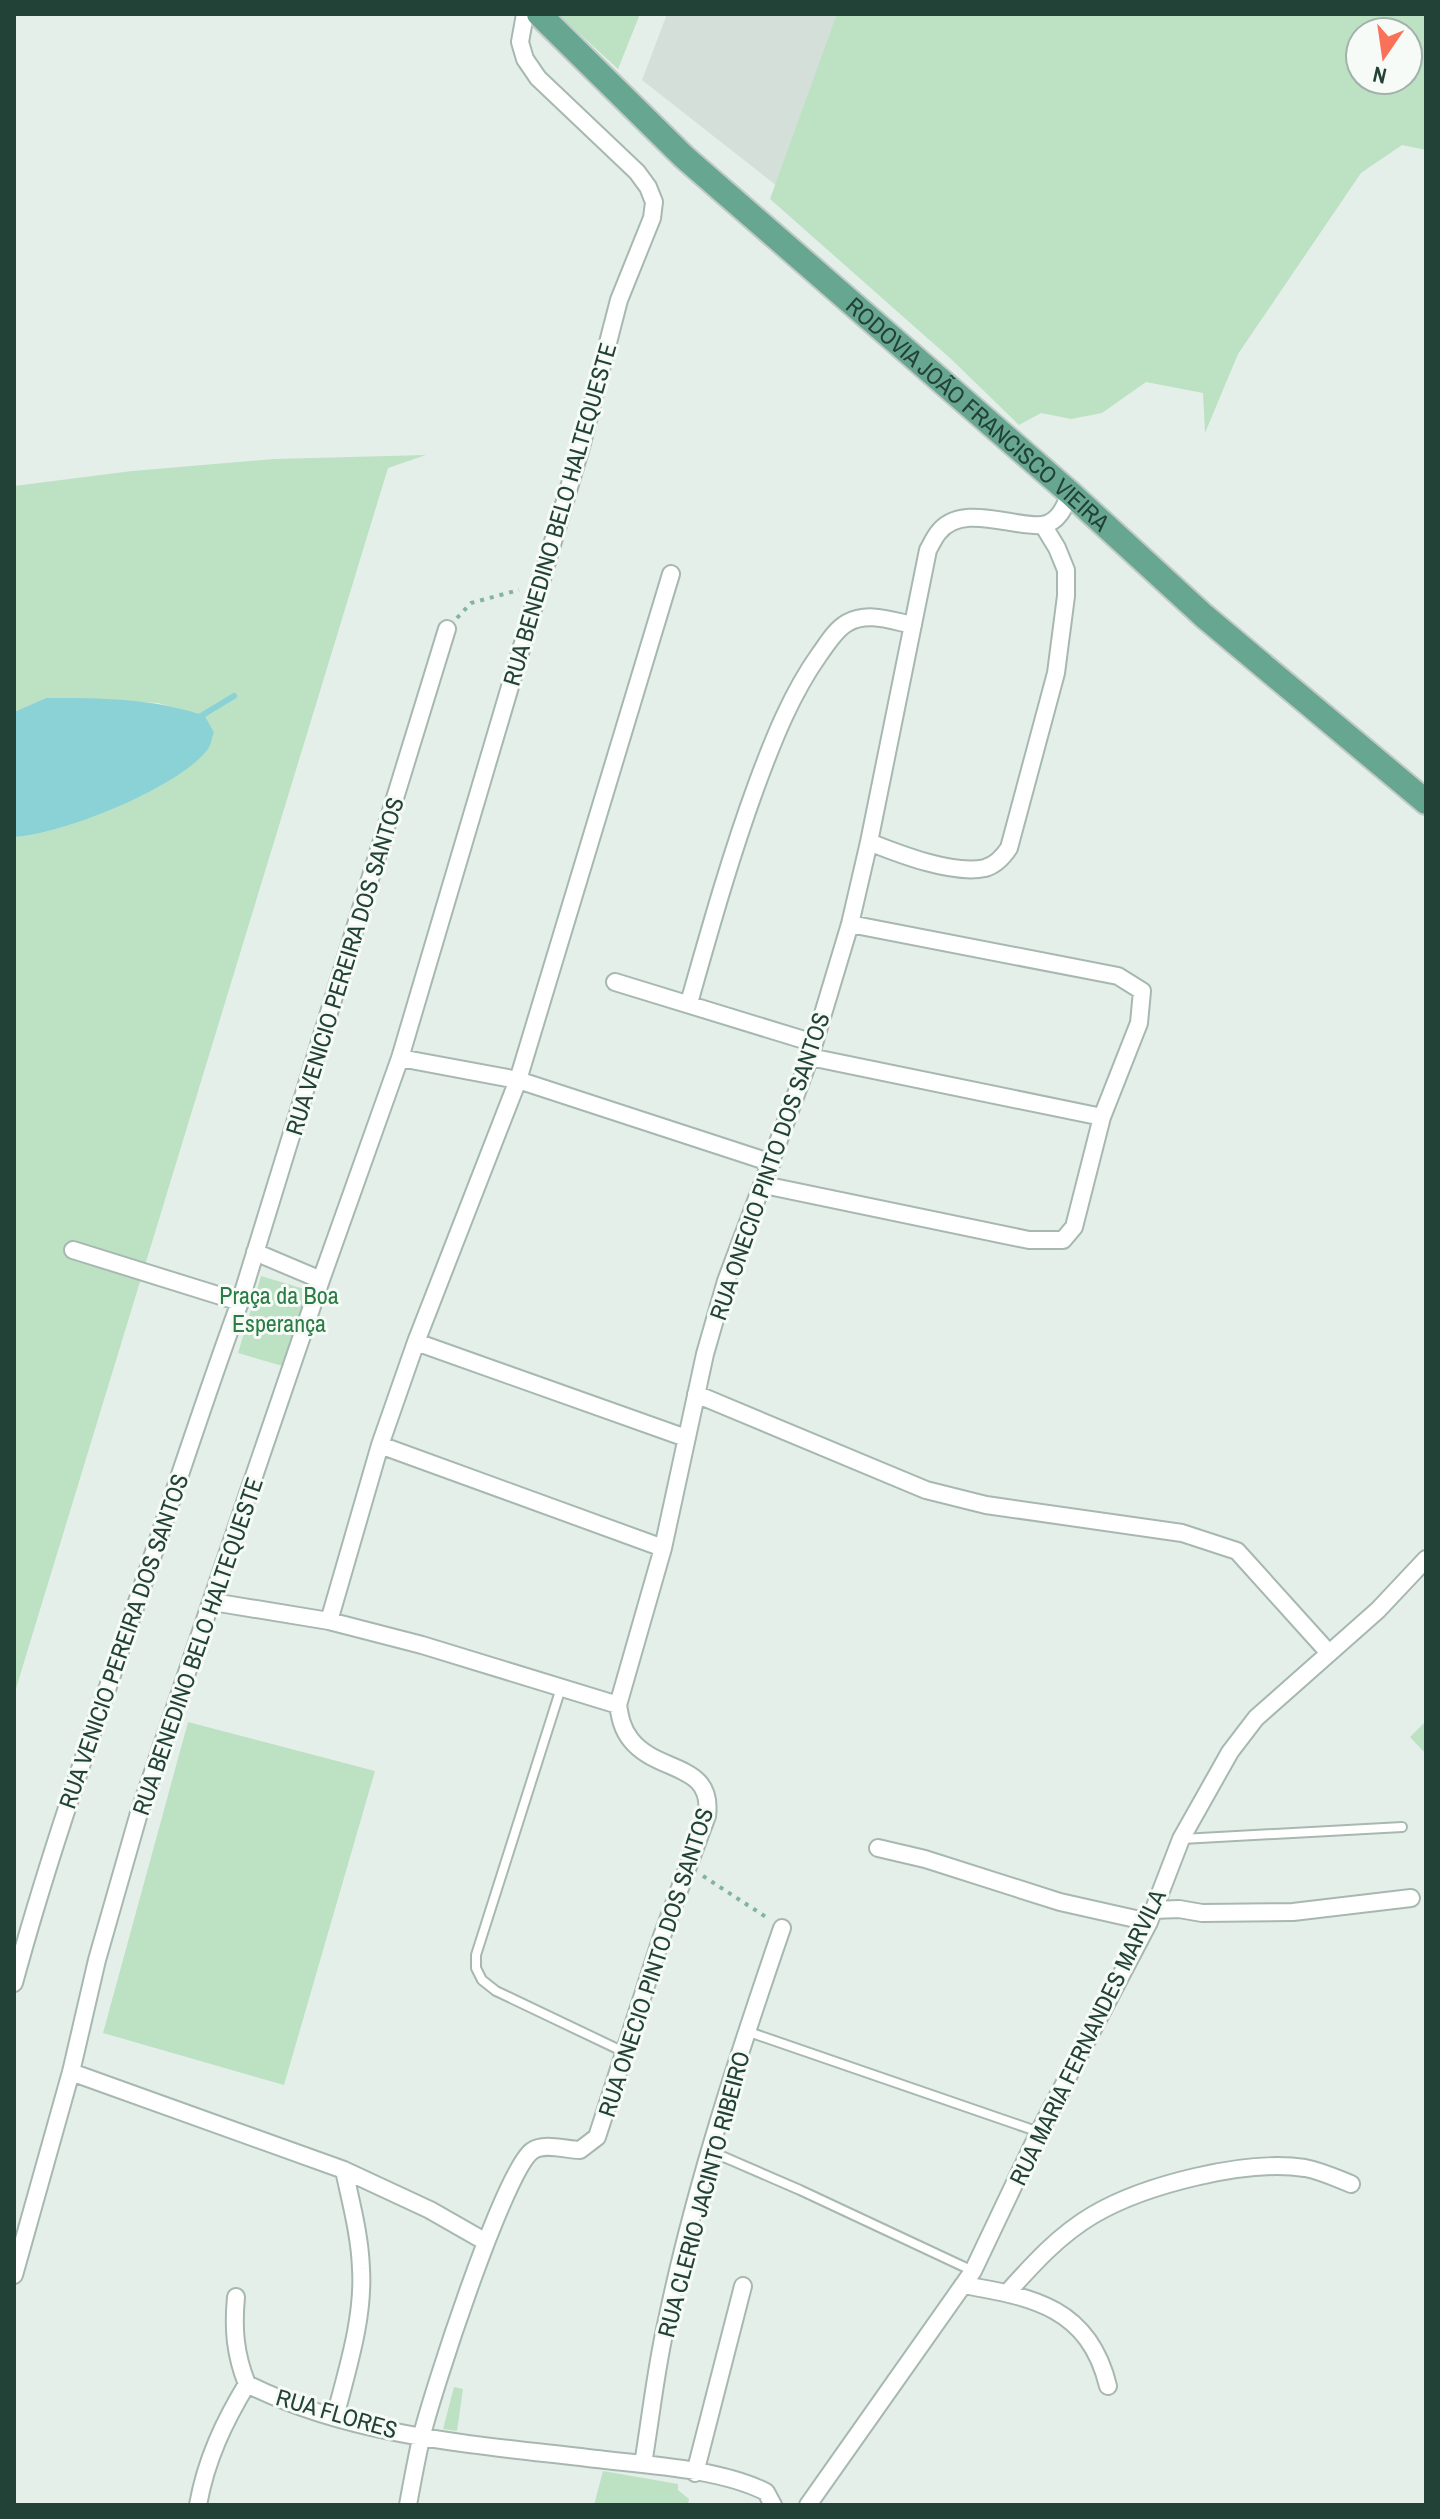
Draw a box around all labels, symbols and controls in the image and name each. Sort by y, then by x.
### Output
north arrow [1344,16,1424,96]
text: N [1370,59,1389,92]
street label: RODOVIA JOÃO FRANCISCO VIEIRA [840,289,1117,538]
street label: RUA BENEDINO BELO HALTEQUESTE [495,339,623,689]
street label: RUA VENICIO PEREIRA DOS SANTOS [277,793,411,1139]
street label: RUA ONECIO PINTO DOS SANTOS [701,1008,837,1324]
park label: Praça da Boa Esperança [219,1279,339,1339]
street label: RUA VENICIO PEREIRA DOS SANTOS [51,1469,195,1813]
street label: RUA BENEDINO BELO HALTEQUESTE [124,1473,270,1819]
street label: RUA ONECIO PINTO DOS SANTOS [590,1803,720,2121]
street label: RUA MARIA FERNANDES MARVILA [1001,1883,1173,2190]
street label: RUA CLERIO JACINTO RIBEIRO [649,2047,757,2341]
street label: RUA FLORES [273,2380,401,2446]

